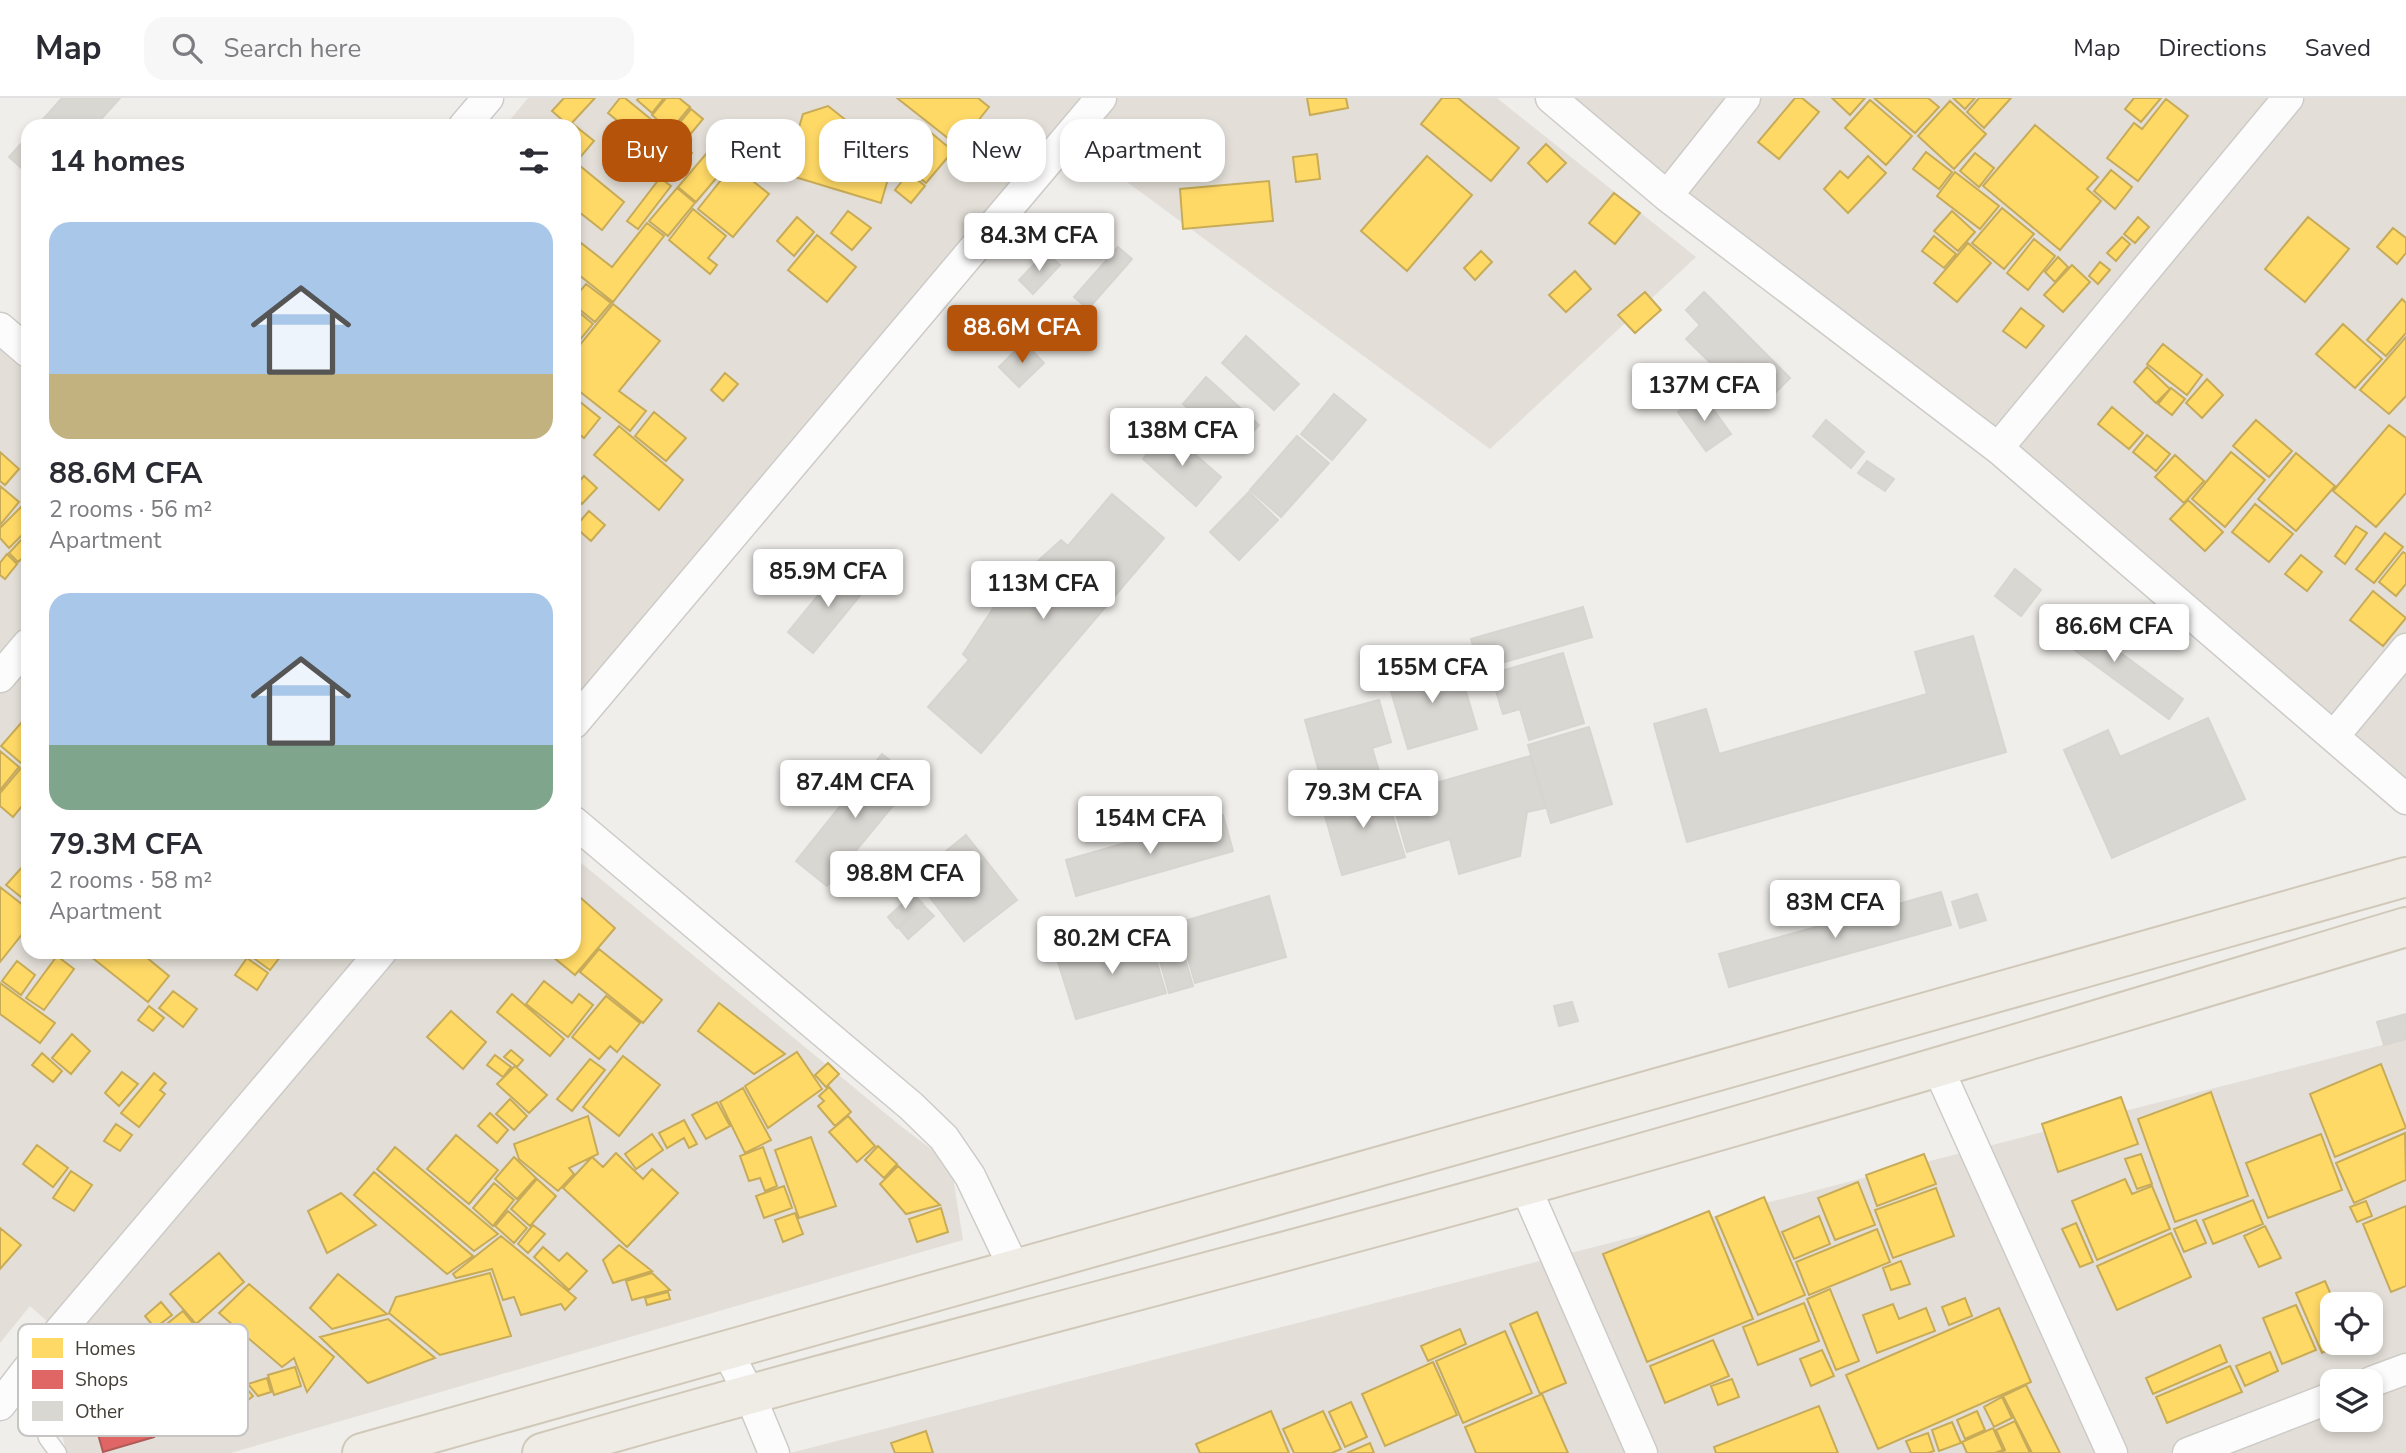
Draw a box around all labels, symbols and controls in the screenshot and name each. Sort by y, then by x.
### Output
search box [144,17,634,80]
text: Map [35,26,102,71]
icon: search [168,29,206,67]
text: Search here [224,31,361,66]
text: Map [2073,32,2120,64]
text: Directions [2158,32,2267,64]
text: Saved [2305,32,2371,64]
chip: Buy [602,119,692,182]
chip: Rent [706,119,805,182]
chip: Filters [819,119,933,182]
chip: New [947,119,1046,182]
chip: Apartment [1060,119,1225,182]
text: 14 homes [49,141,185,182]
icon: filters [515,142,553,180]
pin: 84.3M CFA [959,214,1119,273]
text: 84.3M CFA [980,220,1098,251]
icon: home [238,267,364,393]
pin: 88.6M CFA [942,306,1102,365]
text: 88.6M CFA [963,312,1081,343]
pin: 137M CFA [1632,364,1776,423]
text: 137M CFA [1648,370,1760,401]
pin: 138M CFA [1110,408,1254,468]
text: 138M CFA [1126,415,1238,446]
text: 88.6M CFA [49,453,202,494]
text: 2 rooms · 56 m² [49,494,212,525]
text: Apartment [49,525,161,556]
pin: 85.9M CFA [748,550,908,609]
text: 85.9M CFA [769,556,887,587]
pin: 113M CFA [971,561,1115,621]
text: 113M CFA [987,568,1099,599]
pin: 86.6M CFA [2034,604,2194,664]
text: 86.6M CFA [2055,611,2173,642]
icon: home [238,638,364,764]
pin: 155M CFA [1360,646,1504,705]
text: 155M CFA [1376,652,1488,683]
pin: 87.4M CFA [775,760,935,820]
text: 87.4M CFA [796,767,914,798]
pin: 79.3M CFA [1283,770,1443,830]
text: 79.3M CFA [1304,777,1422,808]
pin: 154M CFA [1078,796,1222,856]
text: 154M CFA [1094,803,1206,834]
text: 79.3M CFA [49,824,202,865]
pin: 98.8M CFA [825,852,985,911]
text: 98.8M CFA [846,858,964,889]
text: 2 rooms · 58 m² [49,865,212,896]
pin: 83M CFA [1770,880,1900,940]
text: 83M CFA [1786,887,1884,918]
text: Apartment [49,896,161,927]
pin: 80.2M CFA [1032,916,1192,976]
text: 80.2M CFA [1053,923,1171,954]
map controls [2320,1292,2383,1432]
button: locate [2320,1292,2383,1355]
legend [18,1324,248,1436]
text: Homes [75,1336,136,1362]
text: Shops [75,1367,128,1393]
button: layers [2320,1369,2383,1432]
text: Other [75,1399,124,1425]

